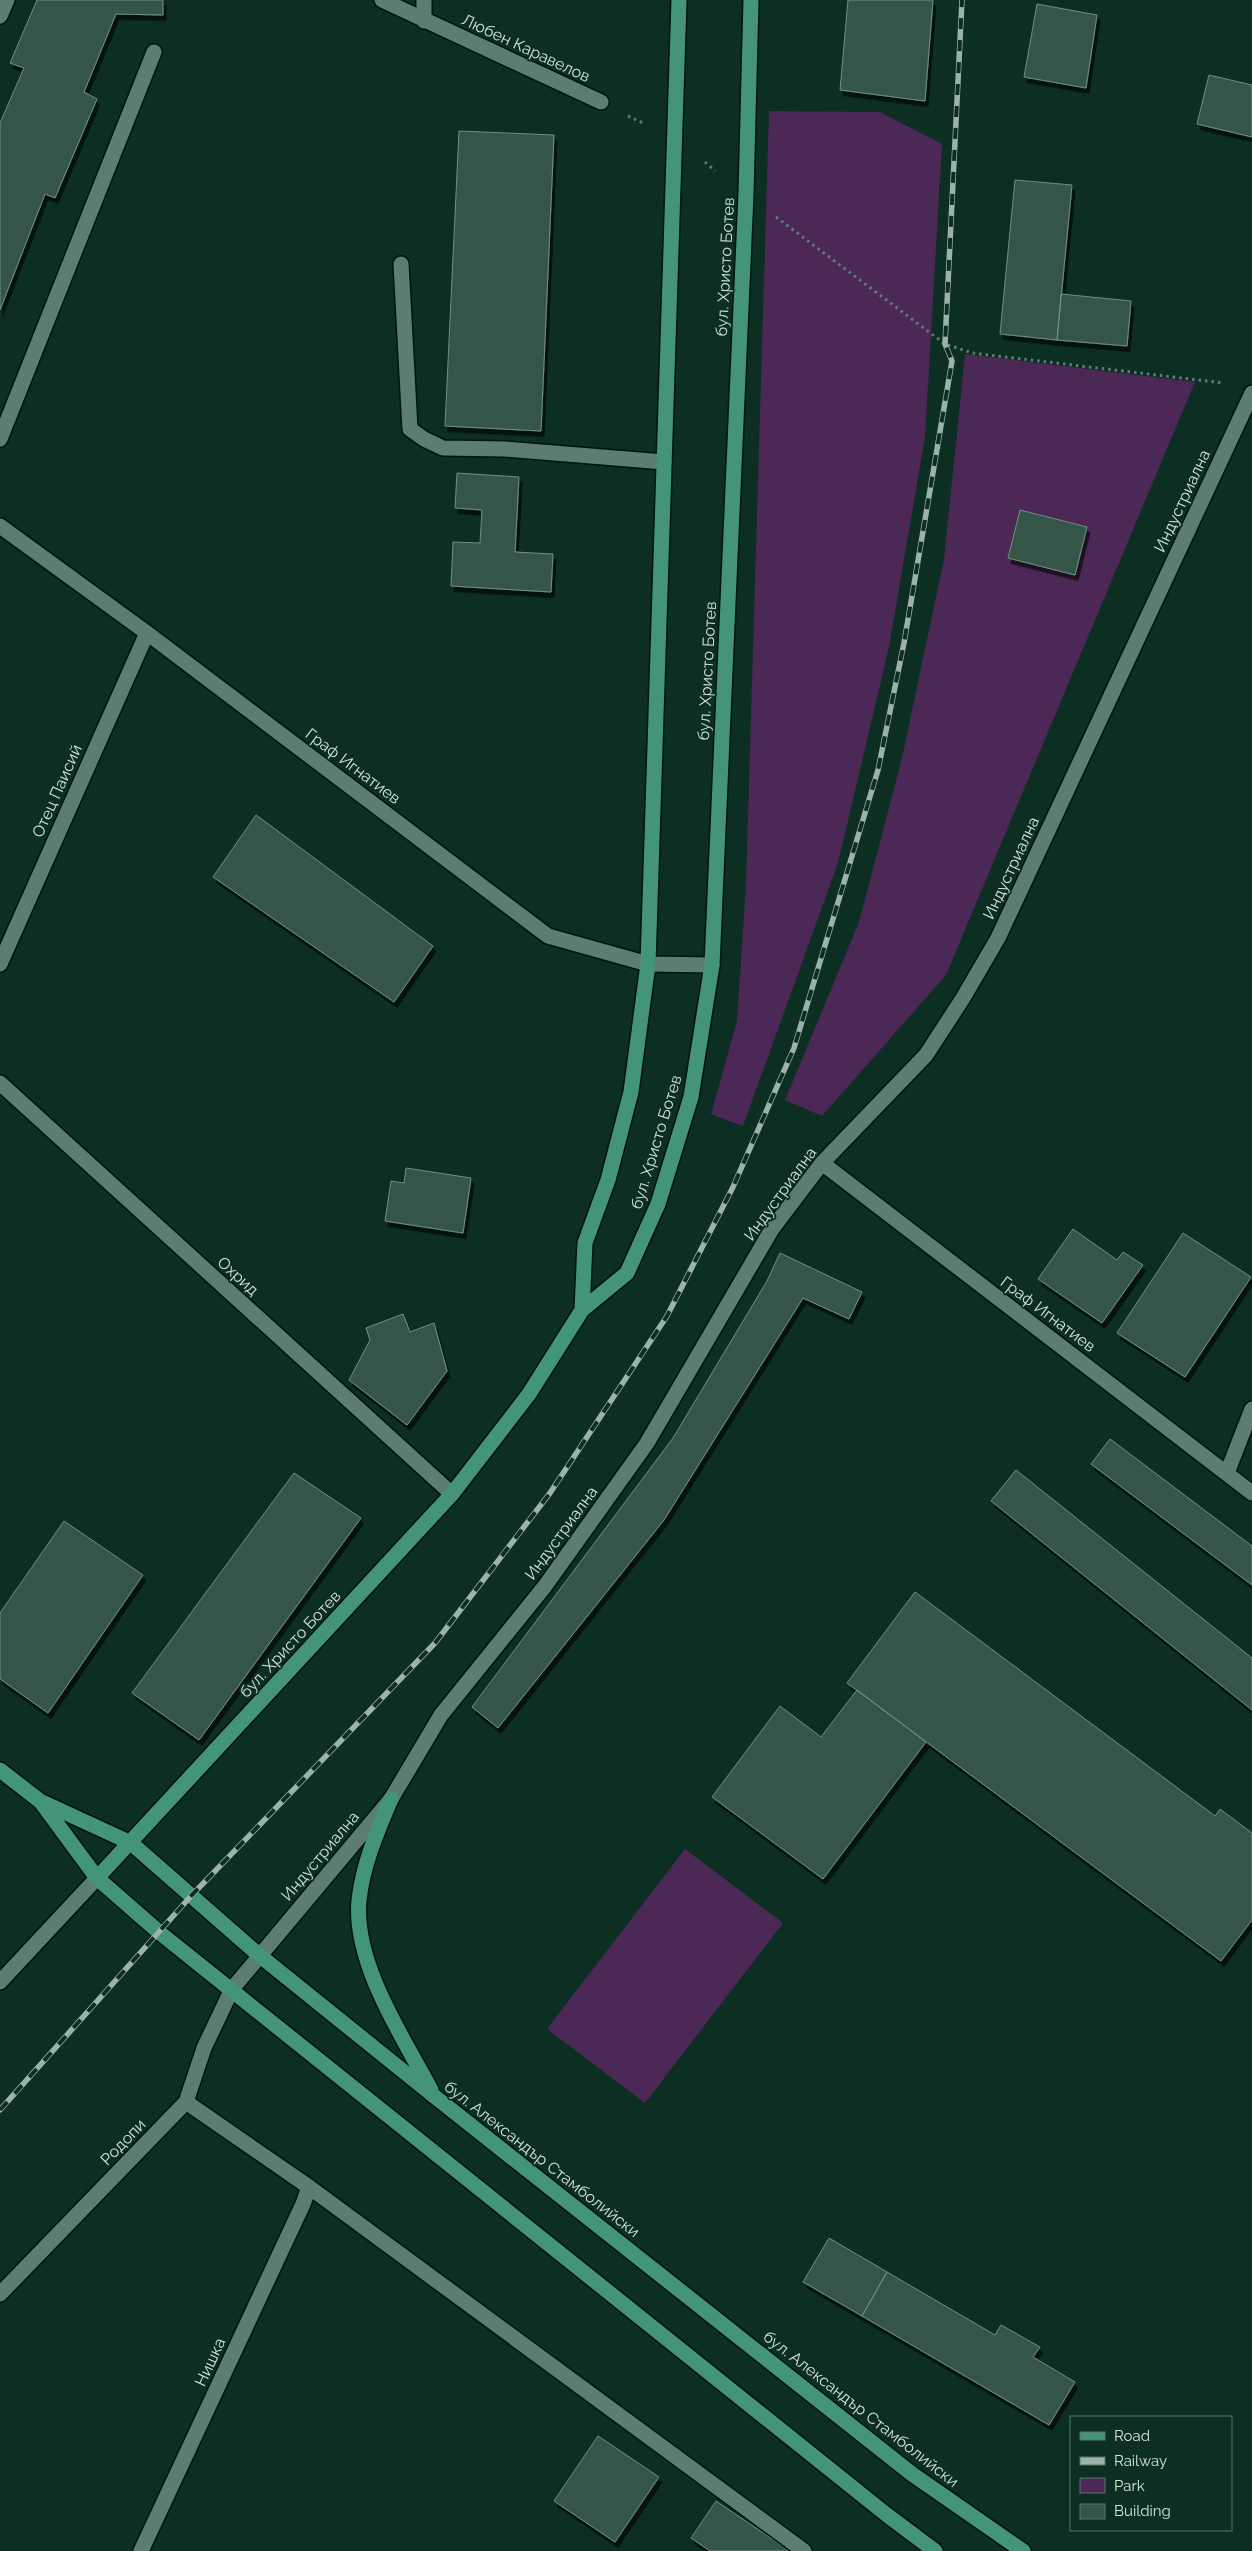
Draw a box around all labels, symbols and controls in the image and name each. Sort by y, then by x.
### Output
street label: Любен Каравелов [459,10,593,86]
street label: бул. Христо Ботев [712,197,738,337]
street label: Индустриална [1150,447,1214,555]
street label: бул. Христо Ботев [694,601,720,741]
street label: Граф Игнатиев [302,724,404,808]
street label: Отец Паисий [28,742,86,840]
street label: Индустриална [979,814,1043,922]
street label: бул. Христо Ботев [627,1073,685,1211]
street label: Индустриална [740,1144,820,1244]
street label: Охрид [214,1253,262,1299]
street label: Граф Игнатиев [997,1272,1099,1356]
street label: Индустриална [521,1483,601,1583]
street label: бул. Христо Ботев [236,1587,344,1701]
street label: Индустриална [277,1807,363,1905]
street label: бул. Александър Стамболийски [440,2077,644,2241]
street label: Родопи [96,2115,150,2169]
street label: бул. Александър Стамболийски [759,2327,963,2491]
street label: Нишка [191,2335,229,2389]
legend [1070,2416,1232,2531]
text: Road [1114,2427,1150,2445]
text: Railway [1114,2452,1167,2470]
text: Park [1114,2477,1145,2495]
text: Building [1114,2502,1171,2520]

